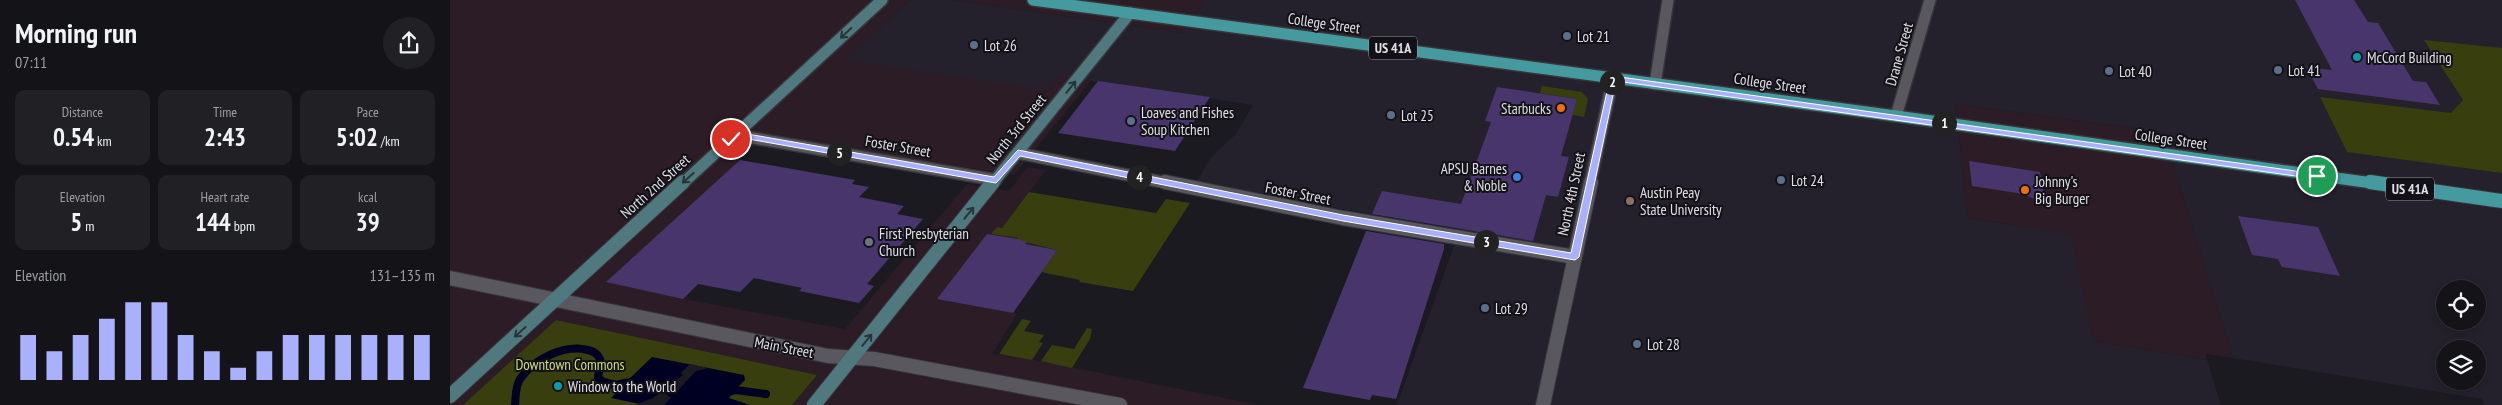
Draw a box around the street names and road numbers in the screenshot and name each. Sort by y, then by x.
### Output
street label: College Street [1287,9,1361,37]
street label: Drane Street [1881,20,1917,88]
road number: US 41A [1369,36,1417,59]
street label: College Street [1733,69,1807,97]
street label: North 3rd Street [982,90,1050,168]
street label: College Street [2134,125,2208,153]
street label: Foster Street [864,131,932,161]
street label: North 2nd Street [616,150,694,222]
street label: North 4th Street [1553,151,1589,237]
street label: Foster Street [1264,177,1332,209]
road number: US 41A [2386,178,2434,200]
street label: Main Street [753,332,815,362]

